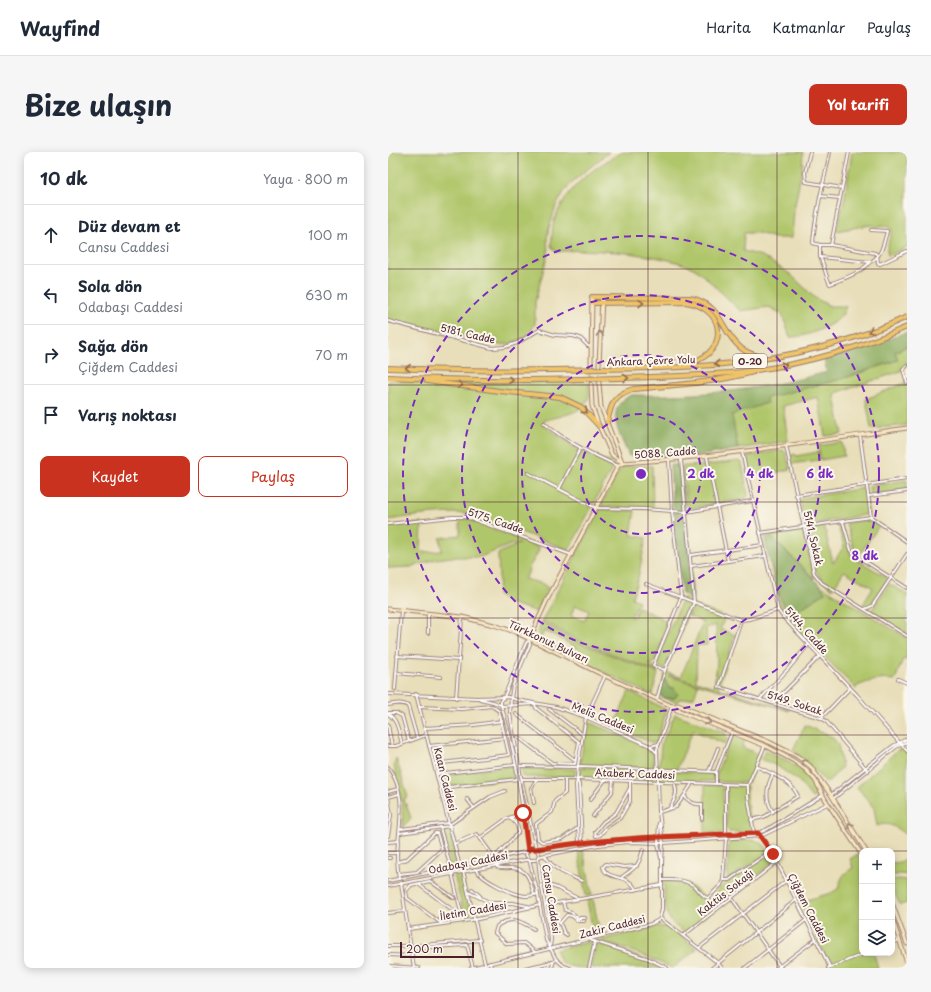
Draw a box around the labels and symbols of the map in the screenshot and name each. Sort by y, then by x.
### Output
one-way arrow [638,299,644,307]
street label: 5181. Cadde [439,319,497,347]
one-way arrow [867,327,874,335]
one-way arrow [596,331,605,337]
street label: Ankara Çevre Yolu [606,351,696,369]
road number: O-20 [733,354,767,368]
one-way arrow [714,360,720,369]
one-way arrow [780,361,787,370]
one-way arrow [405,364,411,373]
one-way arrow [623,374,629,382]
one-way arrow [508,376,514,384]
one-way arrow [456,380,463,389]
one-way arrow [580,407,588,414]
street label: 5088. Cadde [633,442,697,462]
text: 2 dk [687,464,715,482]
text: 4 dk [746,464,774,482]
text: 6 dk [807,464,833,482]
centre of rings [634,467,648,481]
street label: 5175. Cadde [466,503,526,537]
street label: 5141. Sokak [800,509,828,567]
text: 8 dk [852,546,878,564]
street label: 5144. Cadde [782,603,832,657]
street label: Türkkonut Bulvarı [506,616,592,666]
street label: 5149. Sokak [765,686,825,718]
street label: Melis Caddesi [570,698,636,736]
one-way arrow [704,718,711,726]
street label: Kaan Caddesi [431,746,461,812]
one-way arrow [801,760,808,767]
street label: Ataberk Caddesi [595,764,675,782]
route start [514,804,532,822]
one-way arrow [847,822,854,829]
route end [764,845,782,863]
street label: Odabaşı Caddesi [427,847,509,877]
street label: Cansu Caddesi [539,863,565,935]
street label: Kaktüs Sokağı [694,865,756,919]
street label: Çiğdem Caddesi [785,870,833,946]
street label: İletim Caddesi [438,897,508,923]
street label: Zakir Caddesi [577,911,647,941]
scale bar [400,940,474,959]

